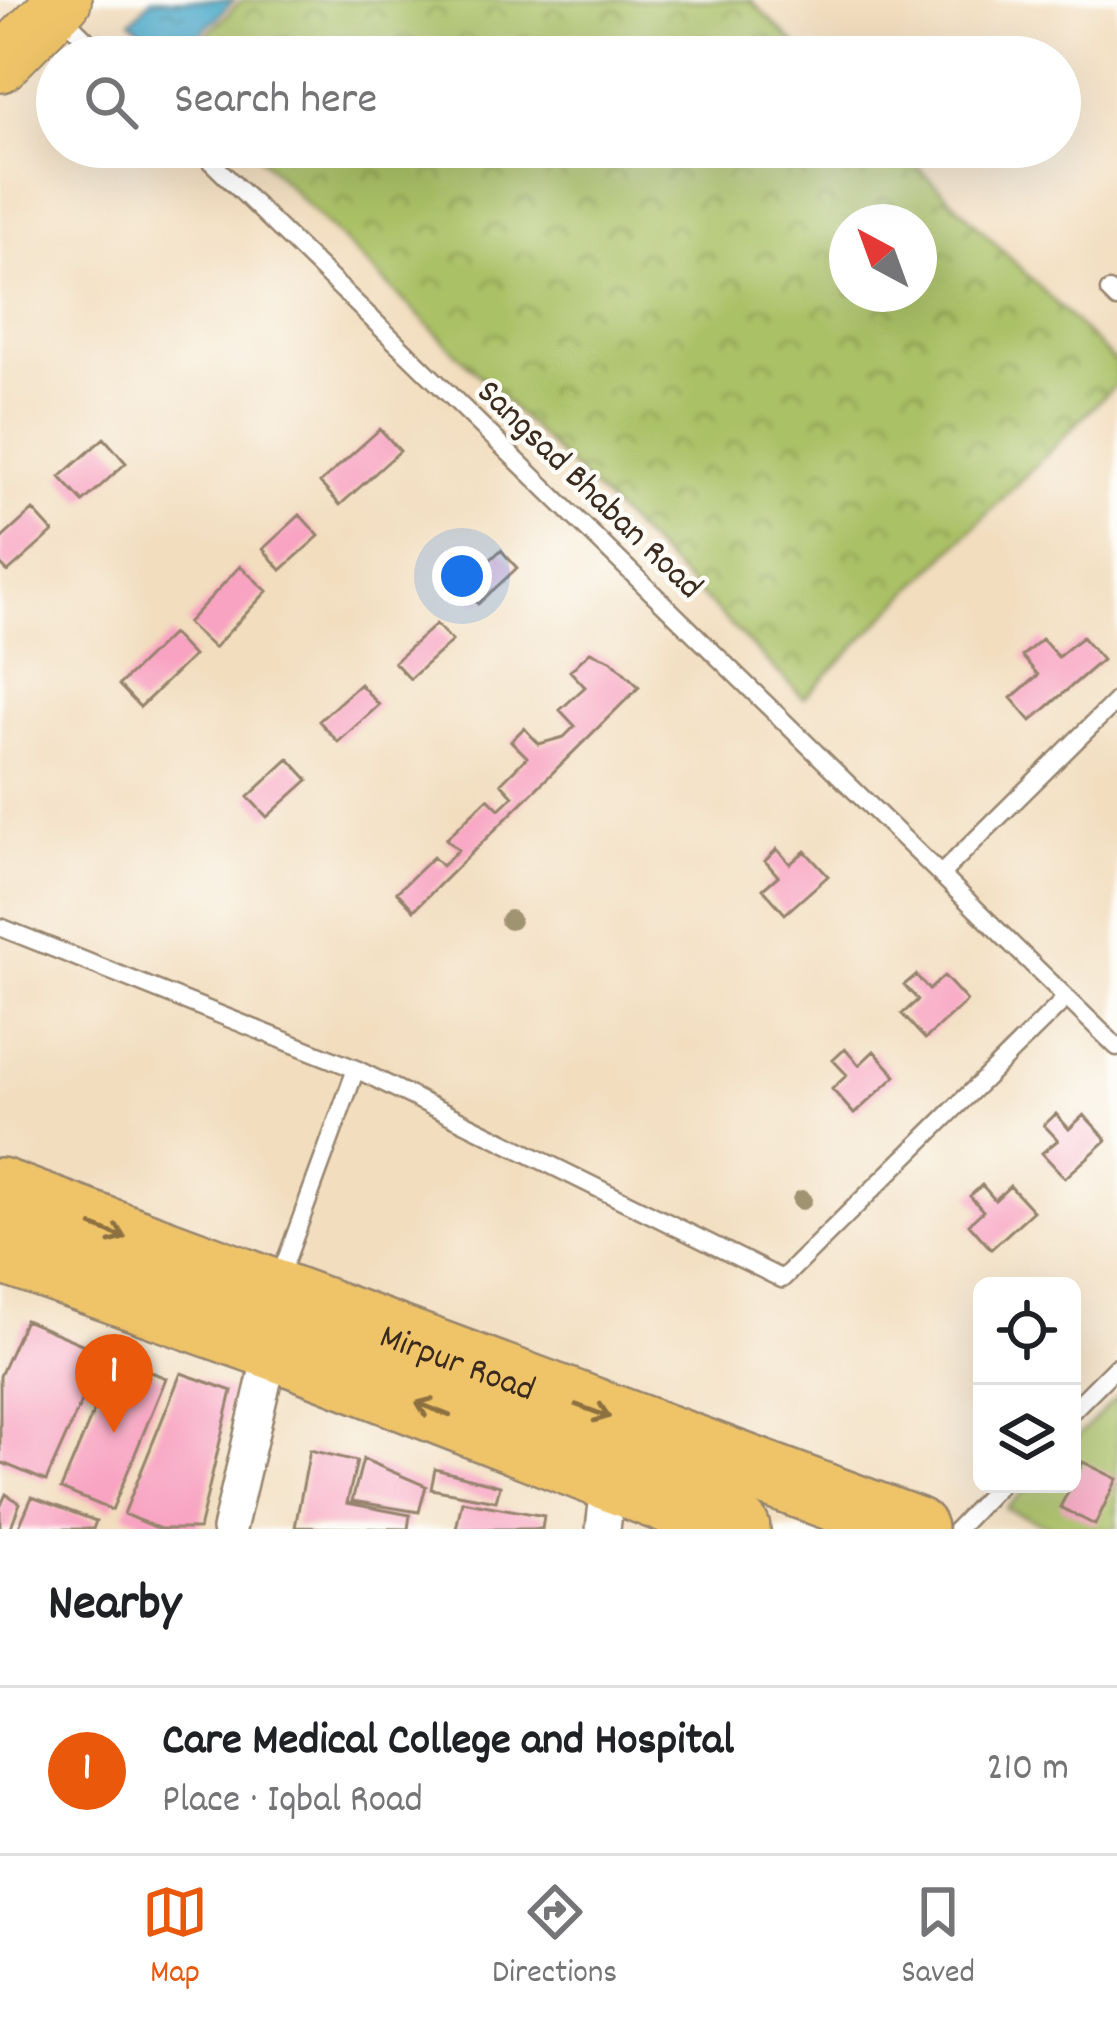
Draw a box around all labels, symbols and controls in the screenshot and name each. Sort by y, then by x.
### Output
search box [36,36,1081,168]
icon: search [78,69,144,135]
text: Search here [174,70,377,134]
north arrow [829,204,937,312]
street label: Sangsad Bhaban Road [463,369,713,613]
your location [432,546,492,606]
one-way arrow [90,1222,127,1244]
map controls [973,1277,1081,1493]
button: locate [973,1277,1081,1385]
street label: Mirpur Road [371,1313,542,1418]
pin: 1 [75,1334,153,1433]
button: layers [973,1385,1081,1493]
one-way arrow [416,1397,453,1418]
one-way arrow [574,1402,611,1424]
text: Nearby [48,1571,181,1643]
text: Care Medical College and Hospital [162,1711,734,1775]
text: 1 [83,1743,91,1798]
text: 210 m [986,1743,1069,1798]
text: Place · Iqbal Road [162,1775,423,1830]
tab: Map [142,1879,208,1998]
tab: Directions [492,1879,617,1998]
tab: Saved [901,1879,975,1998]

